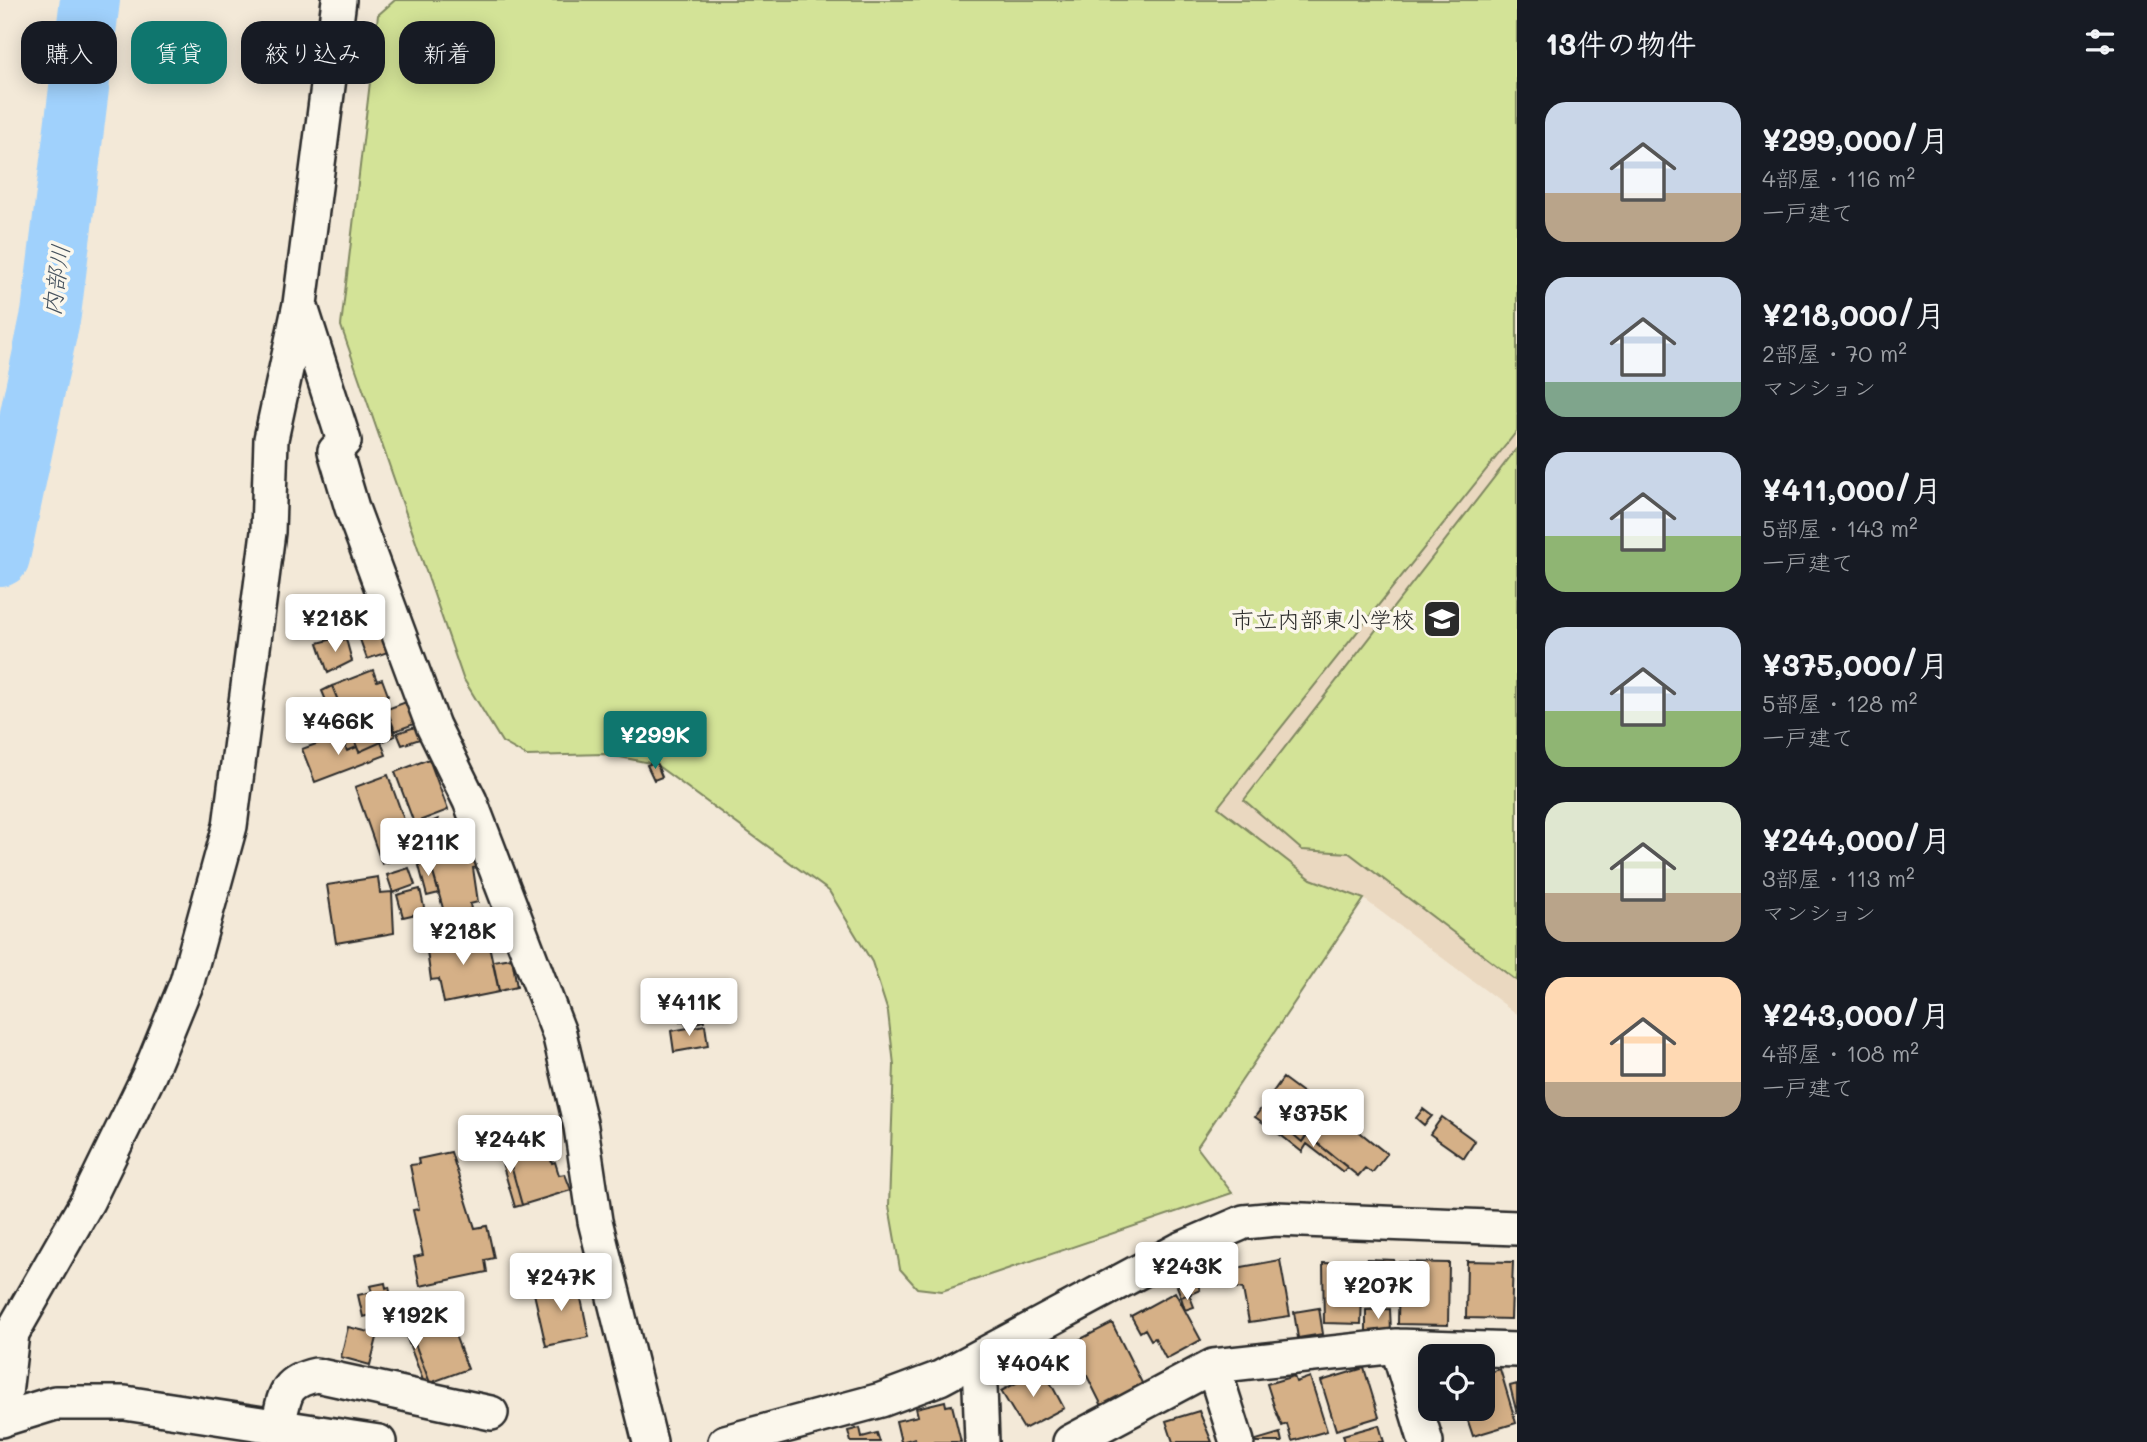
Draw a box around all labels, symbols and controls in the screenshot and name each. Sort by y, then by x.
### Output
chip: 購入 [21,21,117,84]
chip: 賃貸 [131,21,227,84]
chip: 絞り込み [241,21,385,84]
chip: 新着 [399,21,495,84]
text: 13件の物件 [1545,23,1696,63]
icon: filters [2081,23,2119,61]
text: ¥299,000/月 [1762,119,1949,159]
icon: home [1601,130,1685,214]
text: 4部屋 · 116 m² [1762,163,1915,193]
text: 一戸建て [1762,197,1854,227]
water label: 内部川 [35,242,75,318]
text: ¥218,000/月 [1762,294,1945,334]
icon: home [1601,305,1685,389]
text: 2部屋 · 70 m² [1762,338,1907,368]
text: マンション [1762,372,1876,402]
text: ¥411,000/月 [1762,469,1942,509]
icon: home [1601,480,1685,564]
text: 5部屋 · 143 m² [1762,513,1918,543]
text: 一戸建て [1762,547,1854,577]
pin: ¥218K [286,594,384,654]
school or university icon: 市立内部東小学校 [1421,598,1463,640]
text: ¥218K [301,602,369,632]
place label: 市立内部東小学校 [1231,604,1415,634]
text: ¥375,000/月 [1762,644,1948,684]
icon: home [1601,655,1685,739]
text: 5部屋 · 128 m² [1762,688,1918,718]
pin: ¥466K [289,698,387,757]
text: ¥466K [302,705,374,735]
pin: ¥299K [606,712,704,771]
text: ¥299K [620,719,690,749]
text: 一戸建て [1762,722,1854,752]
pin: ¥211K [379,818,477,878]
text: ¥244,000/月 [1762,819,1951,859]
text: ¥211K [396,826,460,856]
icon: home [1601,830,1685,914]
text: 3部屋 · 113 m² [1762,863,1915,893]
text: マンション [1762,897,1876,927]
pin: ¥218K [414,908,512,967]
text: ¥218K [429,915,497,945]
pin: ¥411K [640,978,738,1038]
text: ¥411K [656,986,722,1016]
text: ¥243,000/月 [1762,994,1950,1034]
icon: home [1601,1005,1685,1089]
text: 4部屋 · 108 m² [1762,1038,1919,1068]
text: 一戸建て [1762,1072,1854,1102]
pin: ¥375K [1264,1090,1362,1149]
text: ¥375K [1278,1097,1348,1127]
pin: ¥244K [461,1116,559,1175]
text: ¥244K [474,1123,546,1153]
pin: ¥243K [1138,1242,1236,1302]
text: ¥243K [1151,1250,1223,1280]
pin: ¥247K [512,1254,610,1313]
text: ¥247K [526,1261,596,1291]
pin: ¥207K [1329,1262,1427,1321]
text: ¥207K [1343,1269,1413,1299]
pin: ¥192K [366,1292,464,1351]
text: ¥192K [381,1299,449,1329]
pin: ¥404K [984,1340,1082,1399]
map controls [1418,1344,1495,1421]
button: locate [1418,1344,1495,1421]
text: ¥404K [996,1347,1070,1377]

